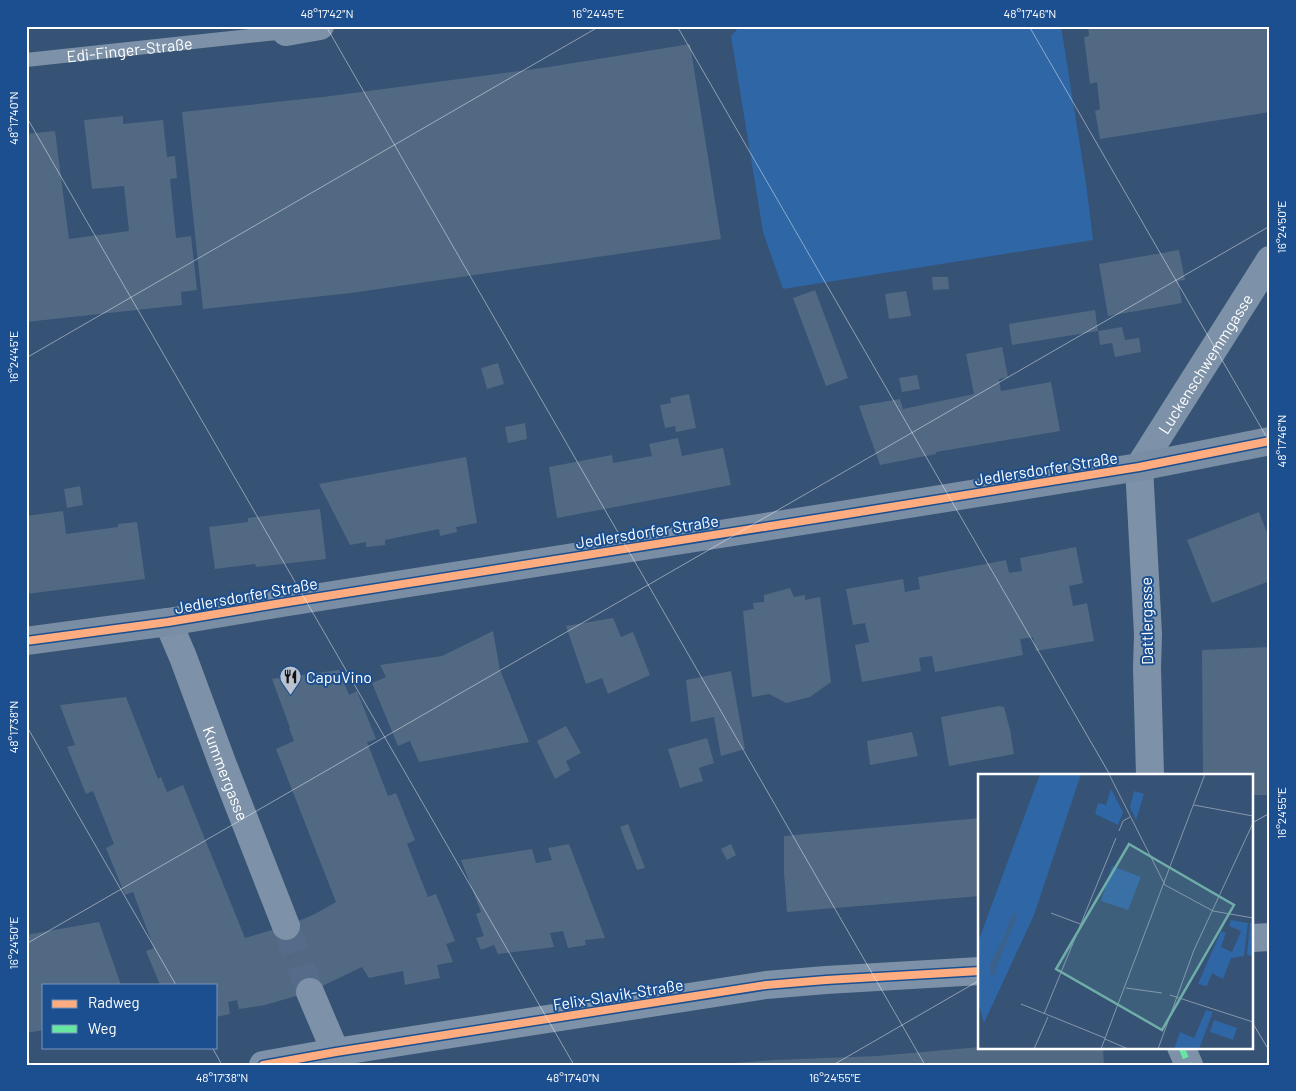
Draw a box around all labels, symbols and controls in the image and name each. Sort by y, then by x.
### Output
text: 48°17'42"N [300,6,354,20]
text: 16°24'45"E [572,6,624,20]
text: 48°17'46"N [1004,6,1056,20]
street label: Edi-Finger-Straße [66,33,193,65]
text: 48°17'40"N [6,91,20,145]
text: 16°24'50"E [1274,201,1288,253]
street label: Luckenschwemmgasse [1153,290,1256,437]
text: 16°24'45"E [6,331,20,383]
text: 48°17'46"N [1274,415,1288,467]
street label: Jedlersdorfer Straße [973,447,1119,489]
street label: Jedlersdorfer Straße [574,510,720,552]
street label: Jedlersdorfer Straße [173,573,319,617]
street label: Dattlergasse [1136,577,1156,665]
restaurant icon: CapuVino [278,664,302,695]
place label: CapuVino [306,667,372,686]
text: 48°17'38"N [6,701,20,753]
street label: Kummergasse [200,723,253,823]
inset map [978,774,1254,1048]
text: 16°24'55"E [1274,787,1288,839]
text: 16°24'50"E [6,917,20,969]
street label: Felix-Slavik-Straße [551,974,685,1014]
legend [42,984,218,1048]
text: Radweg [88,993,140,1011]
text: Weg [88,1019,116,1037]
text: 48°17'38"N [196,1070,248,1084]
text: 48°17'40"N [546,1070,600,1084]
text: 16°24'55"E [809,1070,861,1084]

